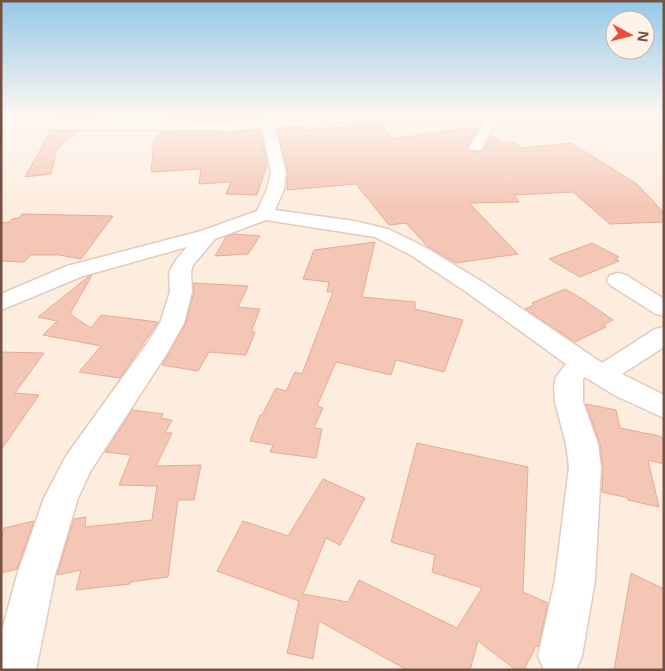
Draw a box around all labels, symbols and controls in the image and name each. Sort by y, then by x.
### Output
north arrow [605,10,655,60]
text: N [633,30,654,43]

